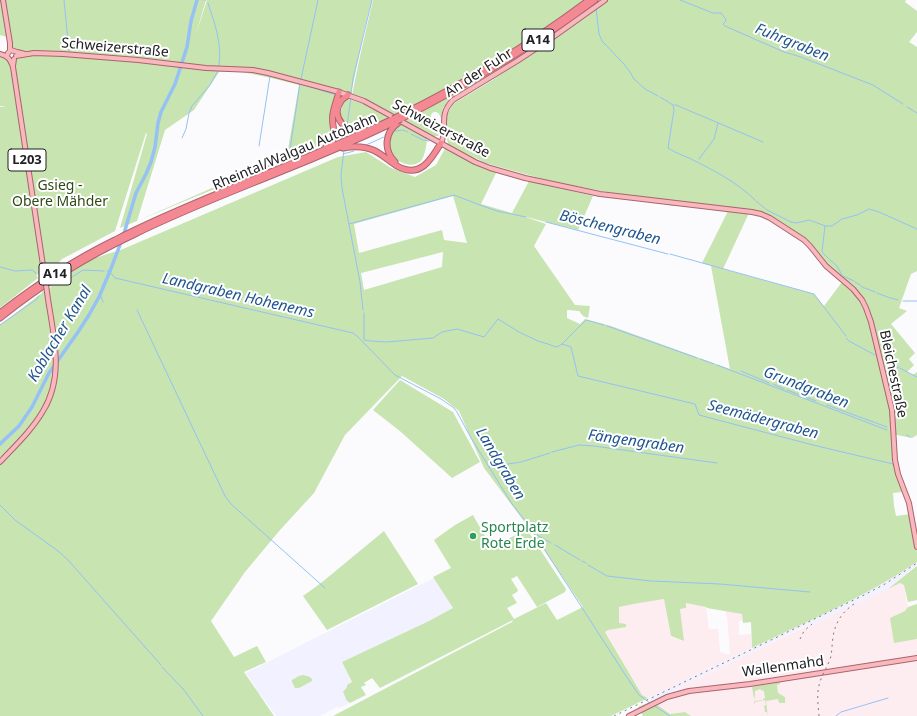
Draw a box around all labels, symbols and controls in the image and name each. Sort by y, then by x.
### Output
water label: Fuhrgraben [752,20,832,66]
road number: A14 [522,29,554,51]
street label: Schweizerstraße [61,35,169,61]
street label: An der Fuhr [442,45,516,101]
street label: Schweizerstraße [390,96,492,162]
street label: Rheintal/Walgau Autobahn [210,110,380,194]
road number: L203 [8,149,46,171]
park label: Gsieg - Obere Mähder [12,178,108,210]
water label: Böschengraben [558,207,662,249]
road number: A14 [39,263,71,285]
water label: Landgraben Hohenems [160,270,316,322]
water label: Koblacher Kanal [24,283,96,385]
street label: Bleichestraße [875,329,911,419]
water label: Grundgraben [761,363,851,413]
water label: Seemädergraben [706,397,820,443]
water label: Landgraben [471,425,529,503]
water label: Fängengraben [587,426,685,458]
place label: Sportplatz Rote Erde [481,520,548,552]
marker: Sportplatz Rote Erde [468,531,478,541]
street label: Wallenmahd [741,653,825,681]

